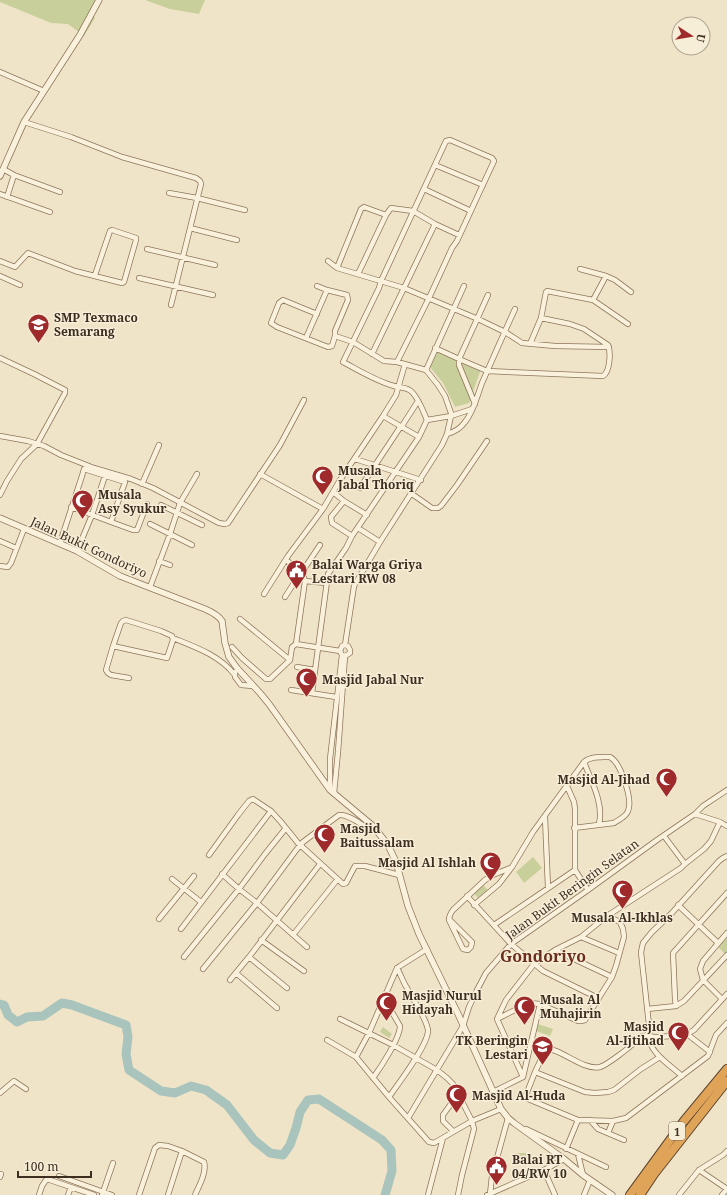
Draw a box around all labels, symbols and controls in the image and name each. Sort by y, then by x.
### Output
north arrow [671,16,711,56]
text: U [693,33,709,45]
place label: SMP Texmaco Semarang [54,309,138,340]
school or university icon: SMP Texmaco Semarang [25,311,51,344]
place label: Musala Jabal Thoriq [337,462,414,493]
mosque icon: Musala Jabal Thoriq [309,464,335,497]
place label: Musala Asy Syukur [98,486,167,517]
mosque icon: Musala Asy Syukur [69,488,95,521]
street label: Jalan Bukit Gondoriyo [27,512,150,582]
place label: Balai Warga Griya Lestari RW 08 [312,556,422,587]
public building icon: Balai Warga Griya Lestari RW 08 [284,558,310,591]
mosque icon: Masjid Jabal Nur [294,666,320,699]
place label: Masjid Jabal Nur [322,671,424,688]
mosque icon: Masjid Al-Jihad [653,766,679,799]
place label: Masjid Al-Jihad [557,771,650,788]
place label: Masjid Baitussalam [340,820,415,851]
mosque icon: Masjid Baitussalam [311,822,337,855]
street label: Jalan Bukit Beringin Selatan [501,835,642,944]
mosque icon: Masjid Al Ishlah [478,849,504,882]
place label: Masjid Al Ishlah [378,854,476,871]
mosque icon: Musala Al-Ikhlas [609,877,635,910]
place label: Musala Al-Ikhlas [571,909,673,926]
district label: Gondoriyo [500,945,586,967]
place label: Masjid Nurul Hidayah [402,987,482,1018]
mosque icon: Masjid Nurul Hidayah [374,989,400,1022]
place label: Musala Al Muhajirin [540,991,602,1022]
mosque icon: Musala Al Muhajirin [511,993,537,1026]
place label: Masjid Al-Ijtihad [606,1018,664,1049]
mosque icon: Masjid Al-Ijtihad [666,1020,692,1053]
place label: TK Beringin Lestari [456,1032,529,1063]
school or university icon: TK Beringin Lestari [530,1034,556,1067]
mosque icon: Masjid Al-Huda [443,1082,469,1115]
place label: Masjid Al-Huda [472,1087,565,1104]
road number: 1 [669,1122,685,1140]
place label: Balai RT 04/RW 10 [512,1151,567,1182]
scale bar [18,1153,91,1179]
public building icon: Balai RT 04/RW 10 [483,1153,509,1186]
text: 100 m [24,1158,59,1175]

